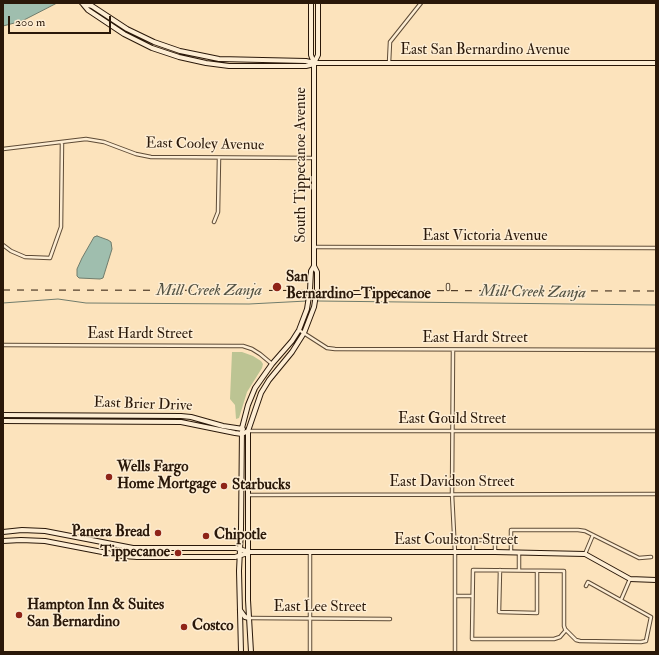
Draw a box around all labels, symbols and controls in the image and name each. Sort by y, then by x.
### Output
scale bar [10,8,113,34]
text: 200 m [15,15,45,30]
street label: East San Bernardino Avenue [400,42,570,60]
street label: South Tippecanoe Avenue [293,87,311,243]
street label: East Cooley Avenue [145,135,265,155]
street label: East Victoria Avenue [422,228,548,246]
place label: San Bernardino–Tippecanoe [286,269,431,304]
marker: San Bernardino–Tippecanoe [271,281,283,293]
water label: Mill Creek Zanja [156,282,262,302]
water label: Mill Creek Zanja [480,282,586,304]
street label: East Hardt Street [87,326,193,344]
street label: East Hardt Street [422,330,528,348]
street label: East Brier Drive [93,394,193,416]
street label: East Gould Street [398,411,506,429]
place label: Wells Fargo Home Mortgage [117,459,216,494]
marker: Wells Fargo Home Mortgage [104,472,114,482]
street label: East Davidson Street [389,474,515,492]
place label: Starbucks [232,477,290,495]
marker: Starbucks [219,481,229,491]
place label: Panera Bread [71,524,150,542]
place label: Chipotle [214,527,267,545]
marker: Panera Bread [153,528,163,538]
marker: Chipotle [201,531,211,541]
street label: East Coulston Street [394,532,518,550]
place label: Tippecanoe [100,544,170,562]
marker: Tippecanoe [173,548,183,558]
place label: Hampton Inn & Suites San Bernardino [27,597,164,632]
street label: East Lee Street [274,599,366,617]
marker: Hampton Inn & Suites San Bernardino [14,610,24,620]
place label: Costco [192,618,233,636]
marker: Costco [179,622,189,632]

